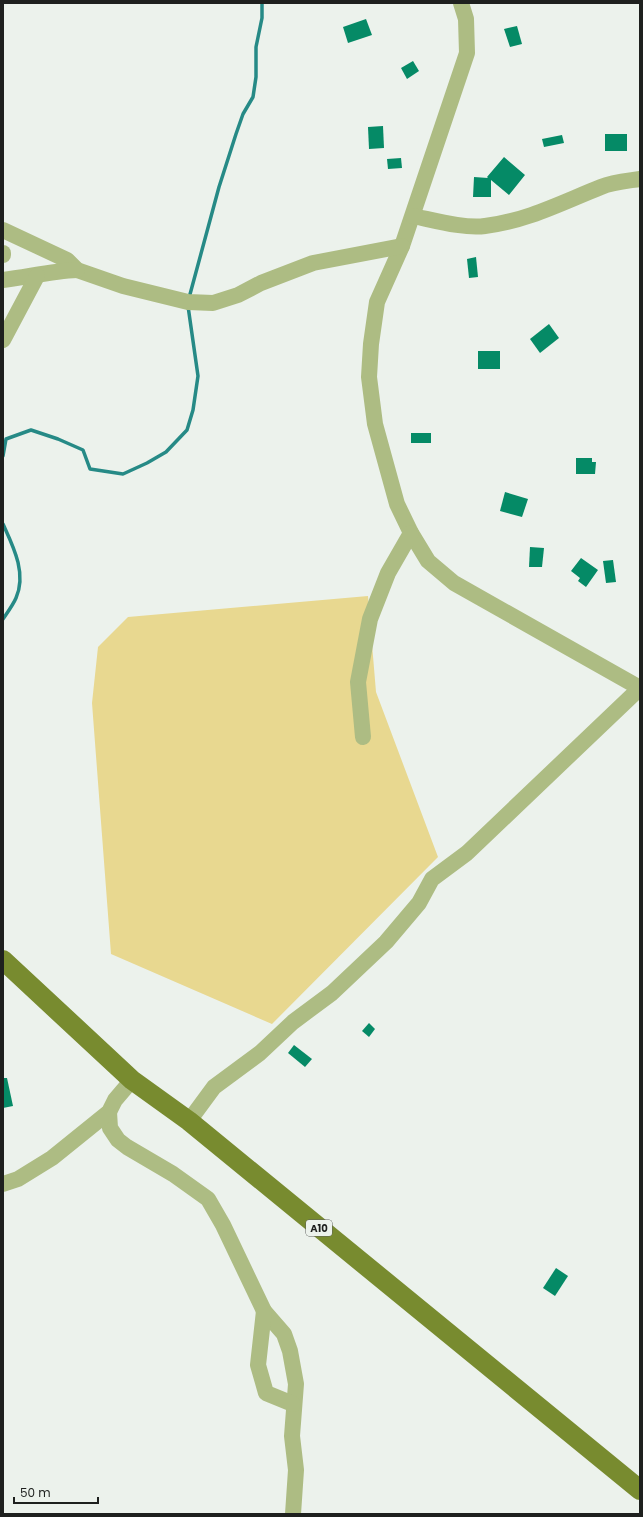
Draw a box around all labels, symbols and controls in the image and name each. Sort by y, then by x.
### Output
road number: A10 [306,1220,332,1236]
scale bar [14,1479,98,1505]
text: 50 m [20,1484,51,1501]

